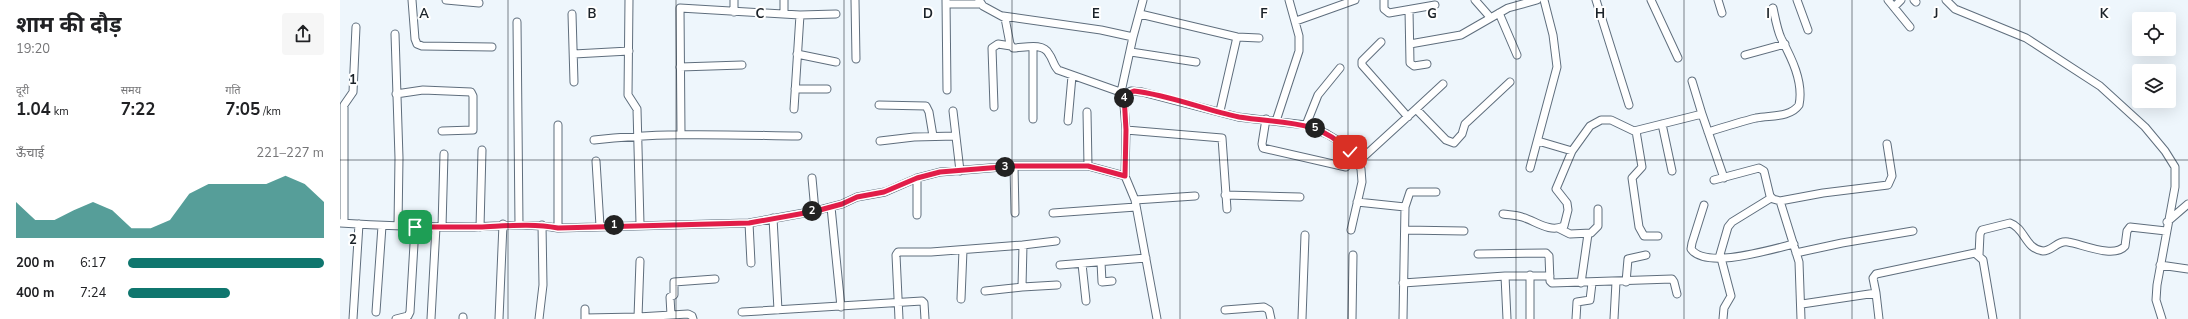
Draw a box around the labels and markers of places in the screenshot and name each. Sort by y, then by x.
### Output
pin: 4 [1114,88,1134,108]
pin: 5 [1305,118,1325,138]
pin [1333,135,1367,169]
pin: 3 [995,157,1015,177]
pin: 2 [802,201,822,221]
pin [398,210,432,244]
pin: 1 [604,215,624,235]

